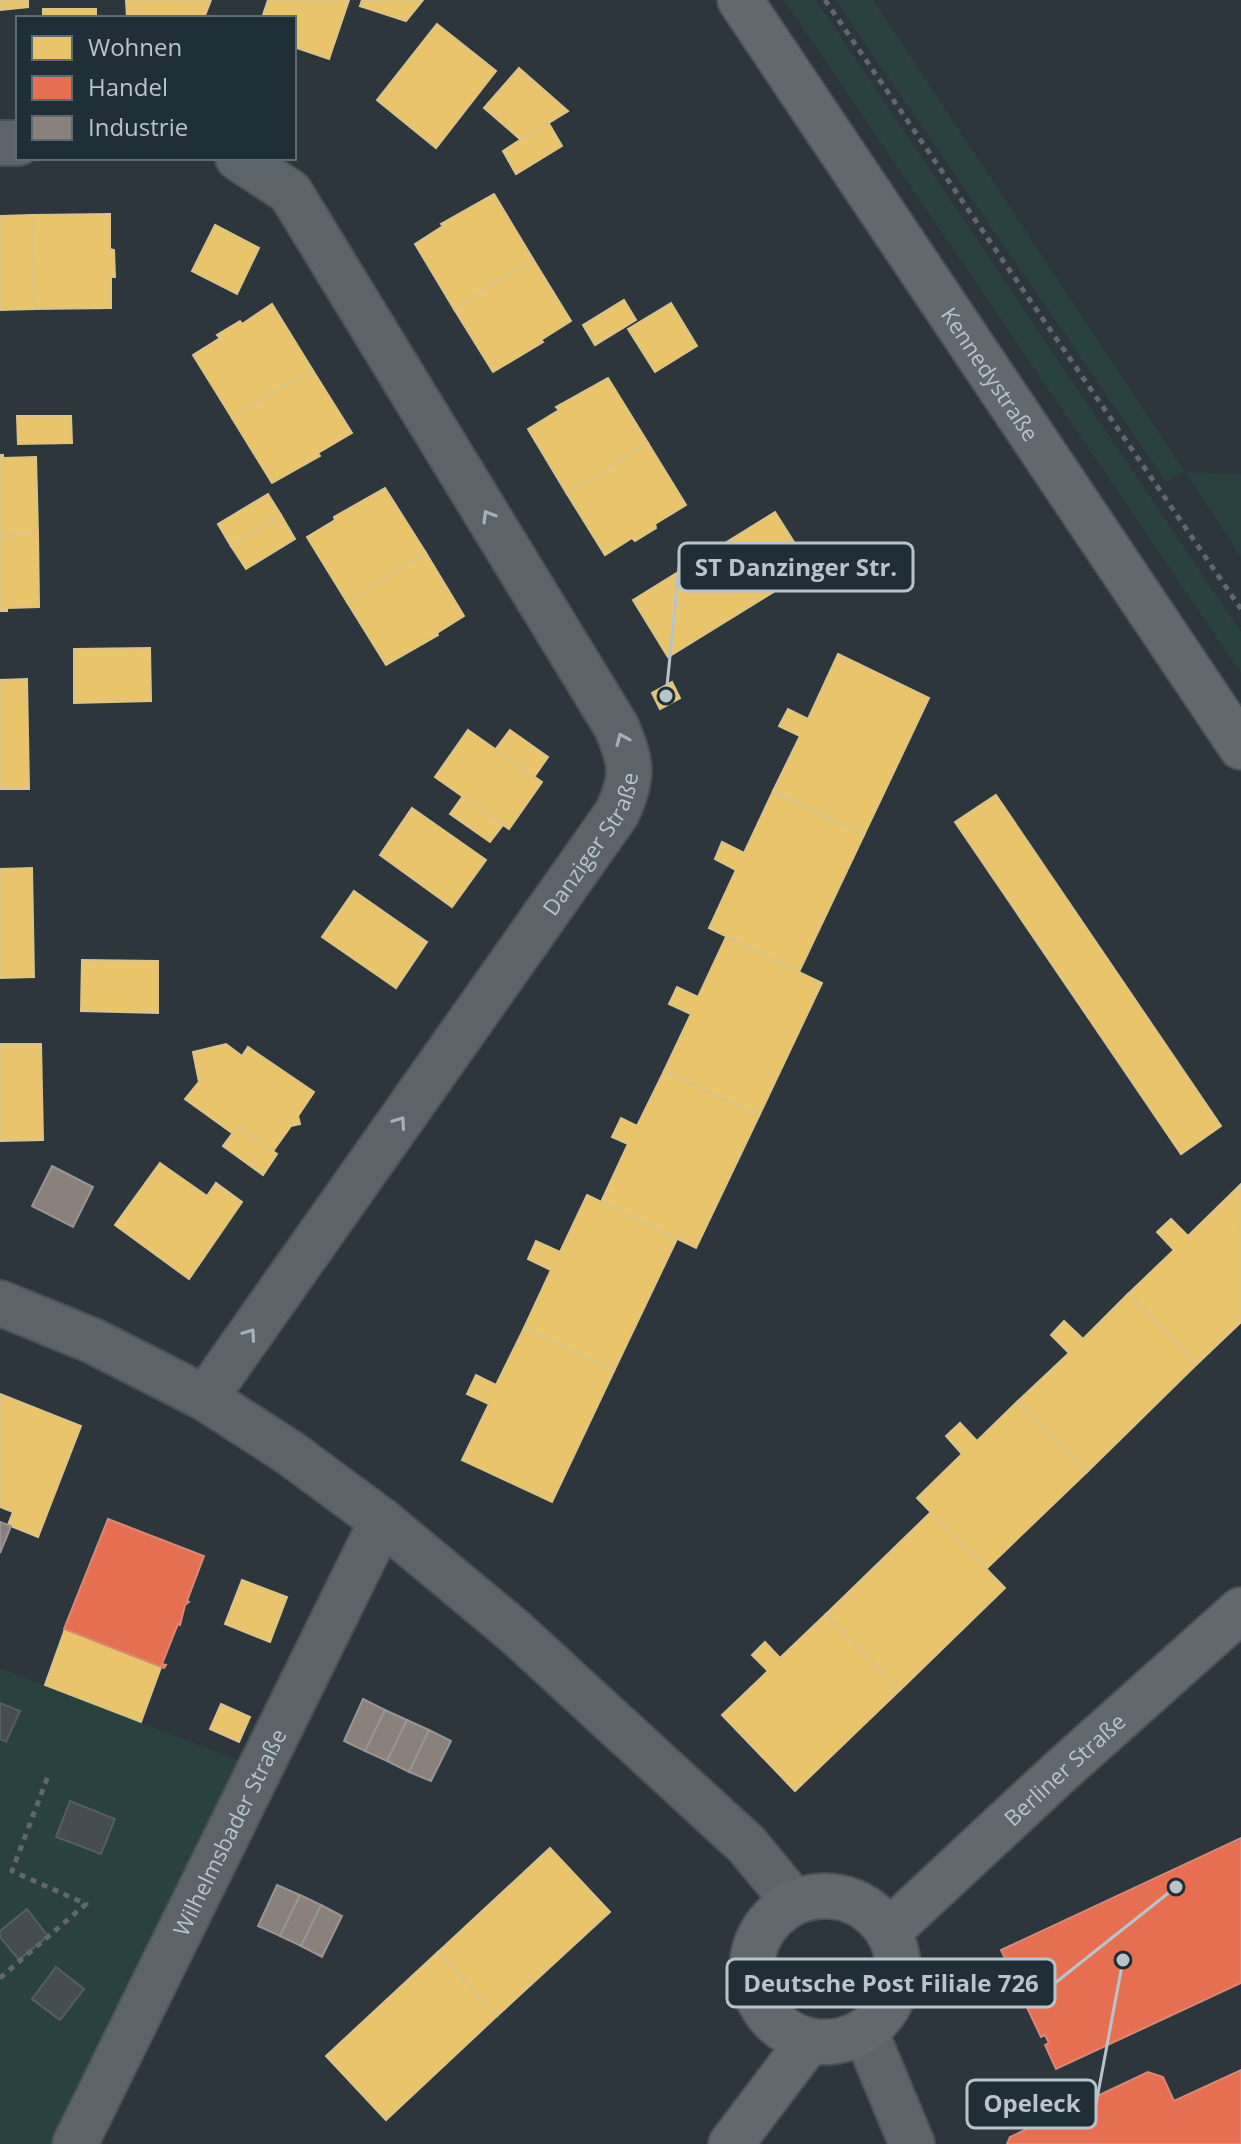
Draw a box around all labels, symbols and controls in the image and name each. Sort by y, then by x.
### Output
legend [16,16,296,160]
text: Wohnen [88,30,182,63]
text: Handel [88,70,168,103]
text: Industrie [88,110,188,143]
street label: Kennedystraße [935,301,1046,447]
one-way arrow [482,510,498,525]
callout: ST Danzinger Str. [679,543,913,591]
text: ST Danzinger Str. [695,550,897,583]
one-way arrow [615,733,631,747]
street label: Danziger Straße [535,771,644,921]
one-way arrow [390,1116,405,1130]
one-way arrow [240,1329,255,1343]
street label: Berliner Straße [997,1706,1131,1832]
street label: Wilhelmsbader Straße [165,1723,292,1940]
callout: Deutsche Post Filiale 726 [727,1959,1055,2007]
text: Deutsche Post Filiale 726 [743,1966,1039,1999]
callout: Opeleck [967,2080,1096,2128]
text: Opeleck [983,2086,1081,2119]

